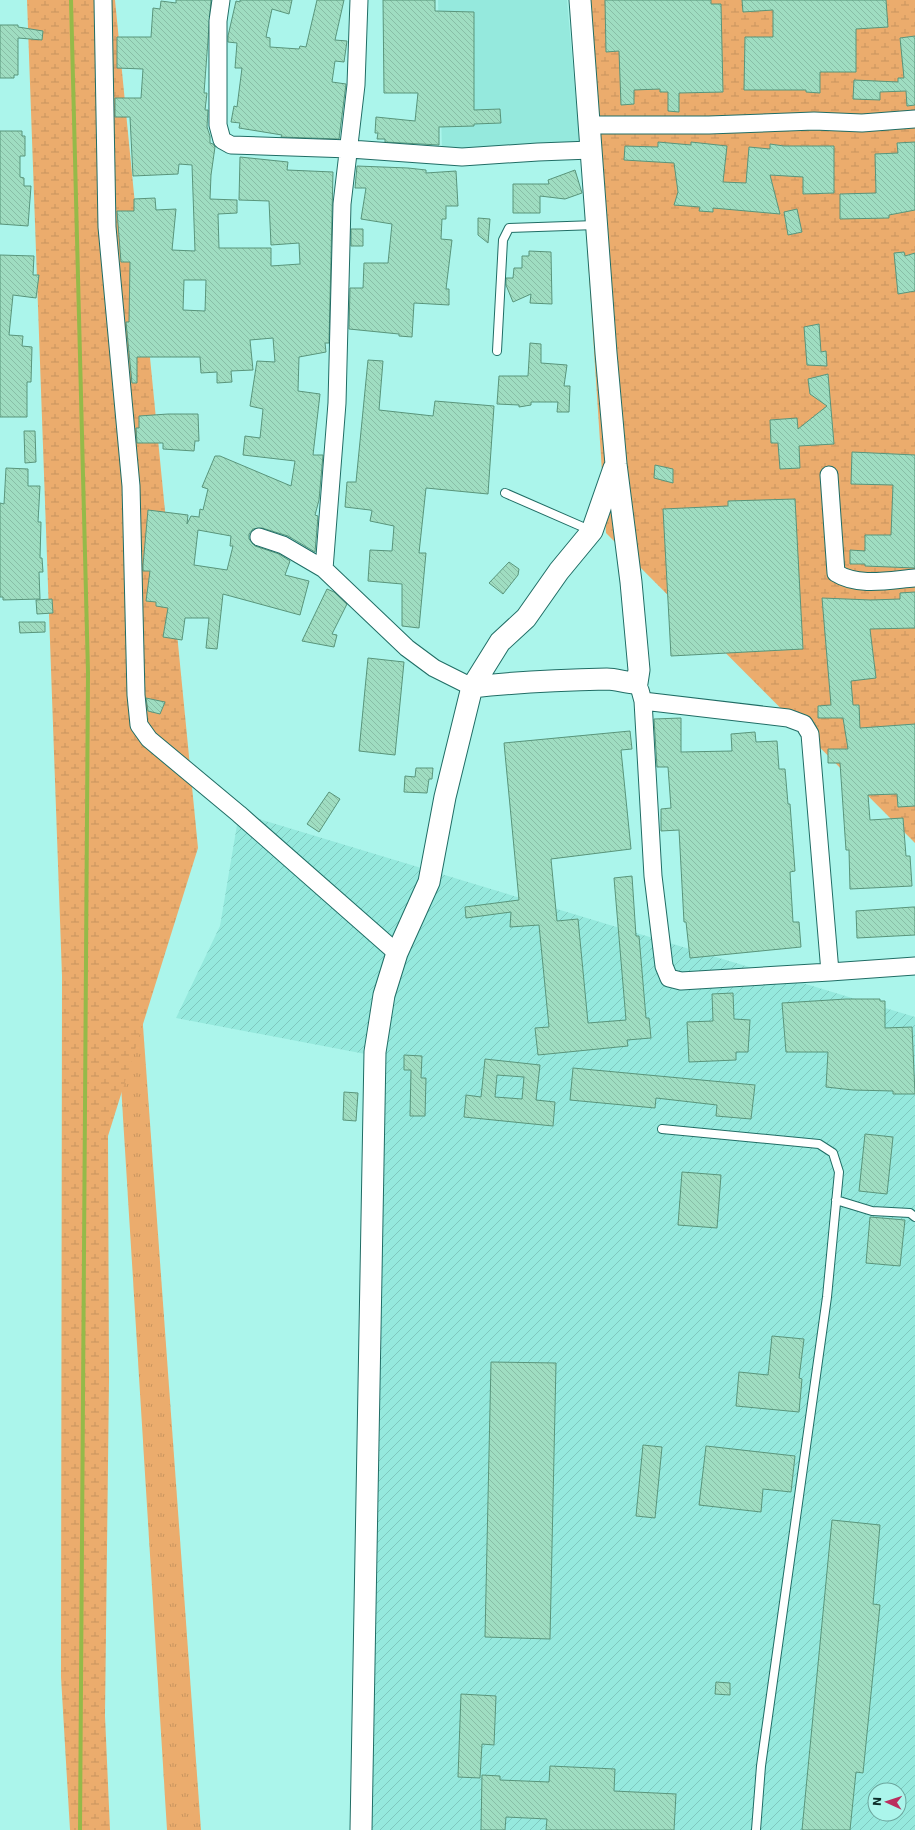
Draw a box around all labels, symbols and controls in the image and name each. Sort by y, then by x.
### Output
north arrow [867,1782,907,1822]
text: N [871,1797,884,1806]

